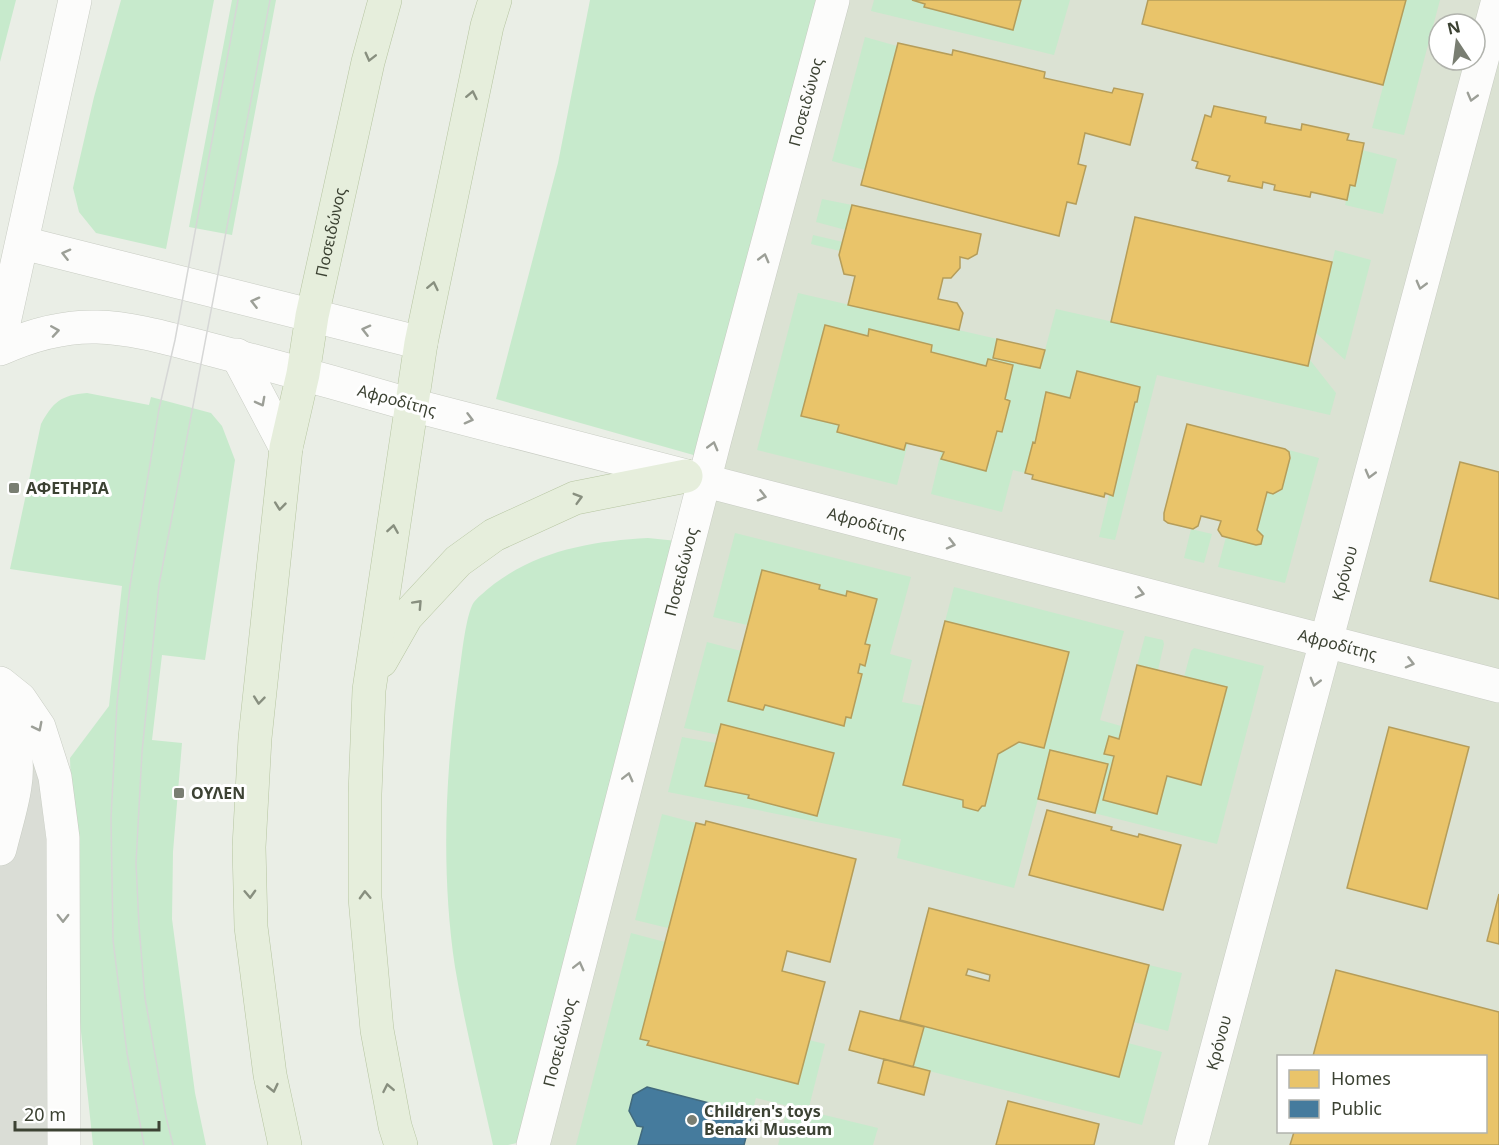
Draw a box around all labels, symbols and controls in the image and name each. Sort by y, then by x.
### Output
north arrow [1427,12,1487,72]
text: N [1445,15,1462,40]
one-way arrow [365,51,378,61]
street label: Ποσειδώνος [783,55,828,149]
one-way arrow [465,90,478,100]
one-way arrow [1466,92,1479,102]
street label: Ποσειδώνος [310,185,351,279]
one-way arrow [61,248,71,261]
one-way arrow [756,253,769,263]
one-way arrow [1416,280,1428,290]
one-way arrow [426,281,439,291]
one-way arrow [250,296,260,309]
one-way arrow [361,324,371,337]
one-way arrow [51,325,60,337]
street label: Αφροδίτης [355,379,439,421]
one-way arrow [254,395,265,406]
one-way arrow [464,412,474,425]
one-way arrow [706,441,718,452]
one-way arrow [1365,469,1378,479]
place label: ΑΦΕΤΗΡΙΑ [26,477,110,499]
marker: ΑΦΕΤΗΡΙΑ [7,481,21,495]
one-way arrow [757,488,767,501]
one-way arrow [572,493,583,505]
one-way arrow [274,501,286,510]
street label: Αφροδίτης [825,502,909,543]
one-way arrow [387,524,399,533]
street label: Ποσειδώνος [659,525,703,619]
one-way arrow [946,537,956,550]
street label: Κρόνου [1326,543,1362,603]
one-way arrow [1135,585,1145,598]
one-way arrow [411,600,422,610]
street label: Αφροδίτης [1296,623,1380,665]
one-way arrow [1405,655,1415,668]
one-way arrow [1309,677,1322,687]
one-way arrow [253,695,266,704]
one-way arrow [30,720,42,731]
one-way arrow [620,773,633,783]
place label: ΟΥΛΕΝ [191,782,245,804]
marker: ΟΥΛΕΝ [172,786,186,800]
one-way arrow [244,890,257,899]
one-way arrow [359,890,372,899]
one-way arrow [57,913,69,922]
one-way arrow [572,961,585,971]
street label: Ποσειδώνος [537,995,582,1089]
street label: Κρόνου [1201,1013,1236,1073]
legend [1277,1055,1487,1133]
text: Homes [1331,1066,1391,1090]
one-way arrow [265,1083,278,1093]
one-way arrow [382,1083,395,1093]
scale bar [15,1094,159,1132]
text: Public [1331,1096,1382,1120]
place label: Children's toys Benaki Museum [704,1100,832,1140]
text: 20 m [24,1102,66,1126]
marker: Children's toys Benaki Museum [685,1113,699,1127]

